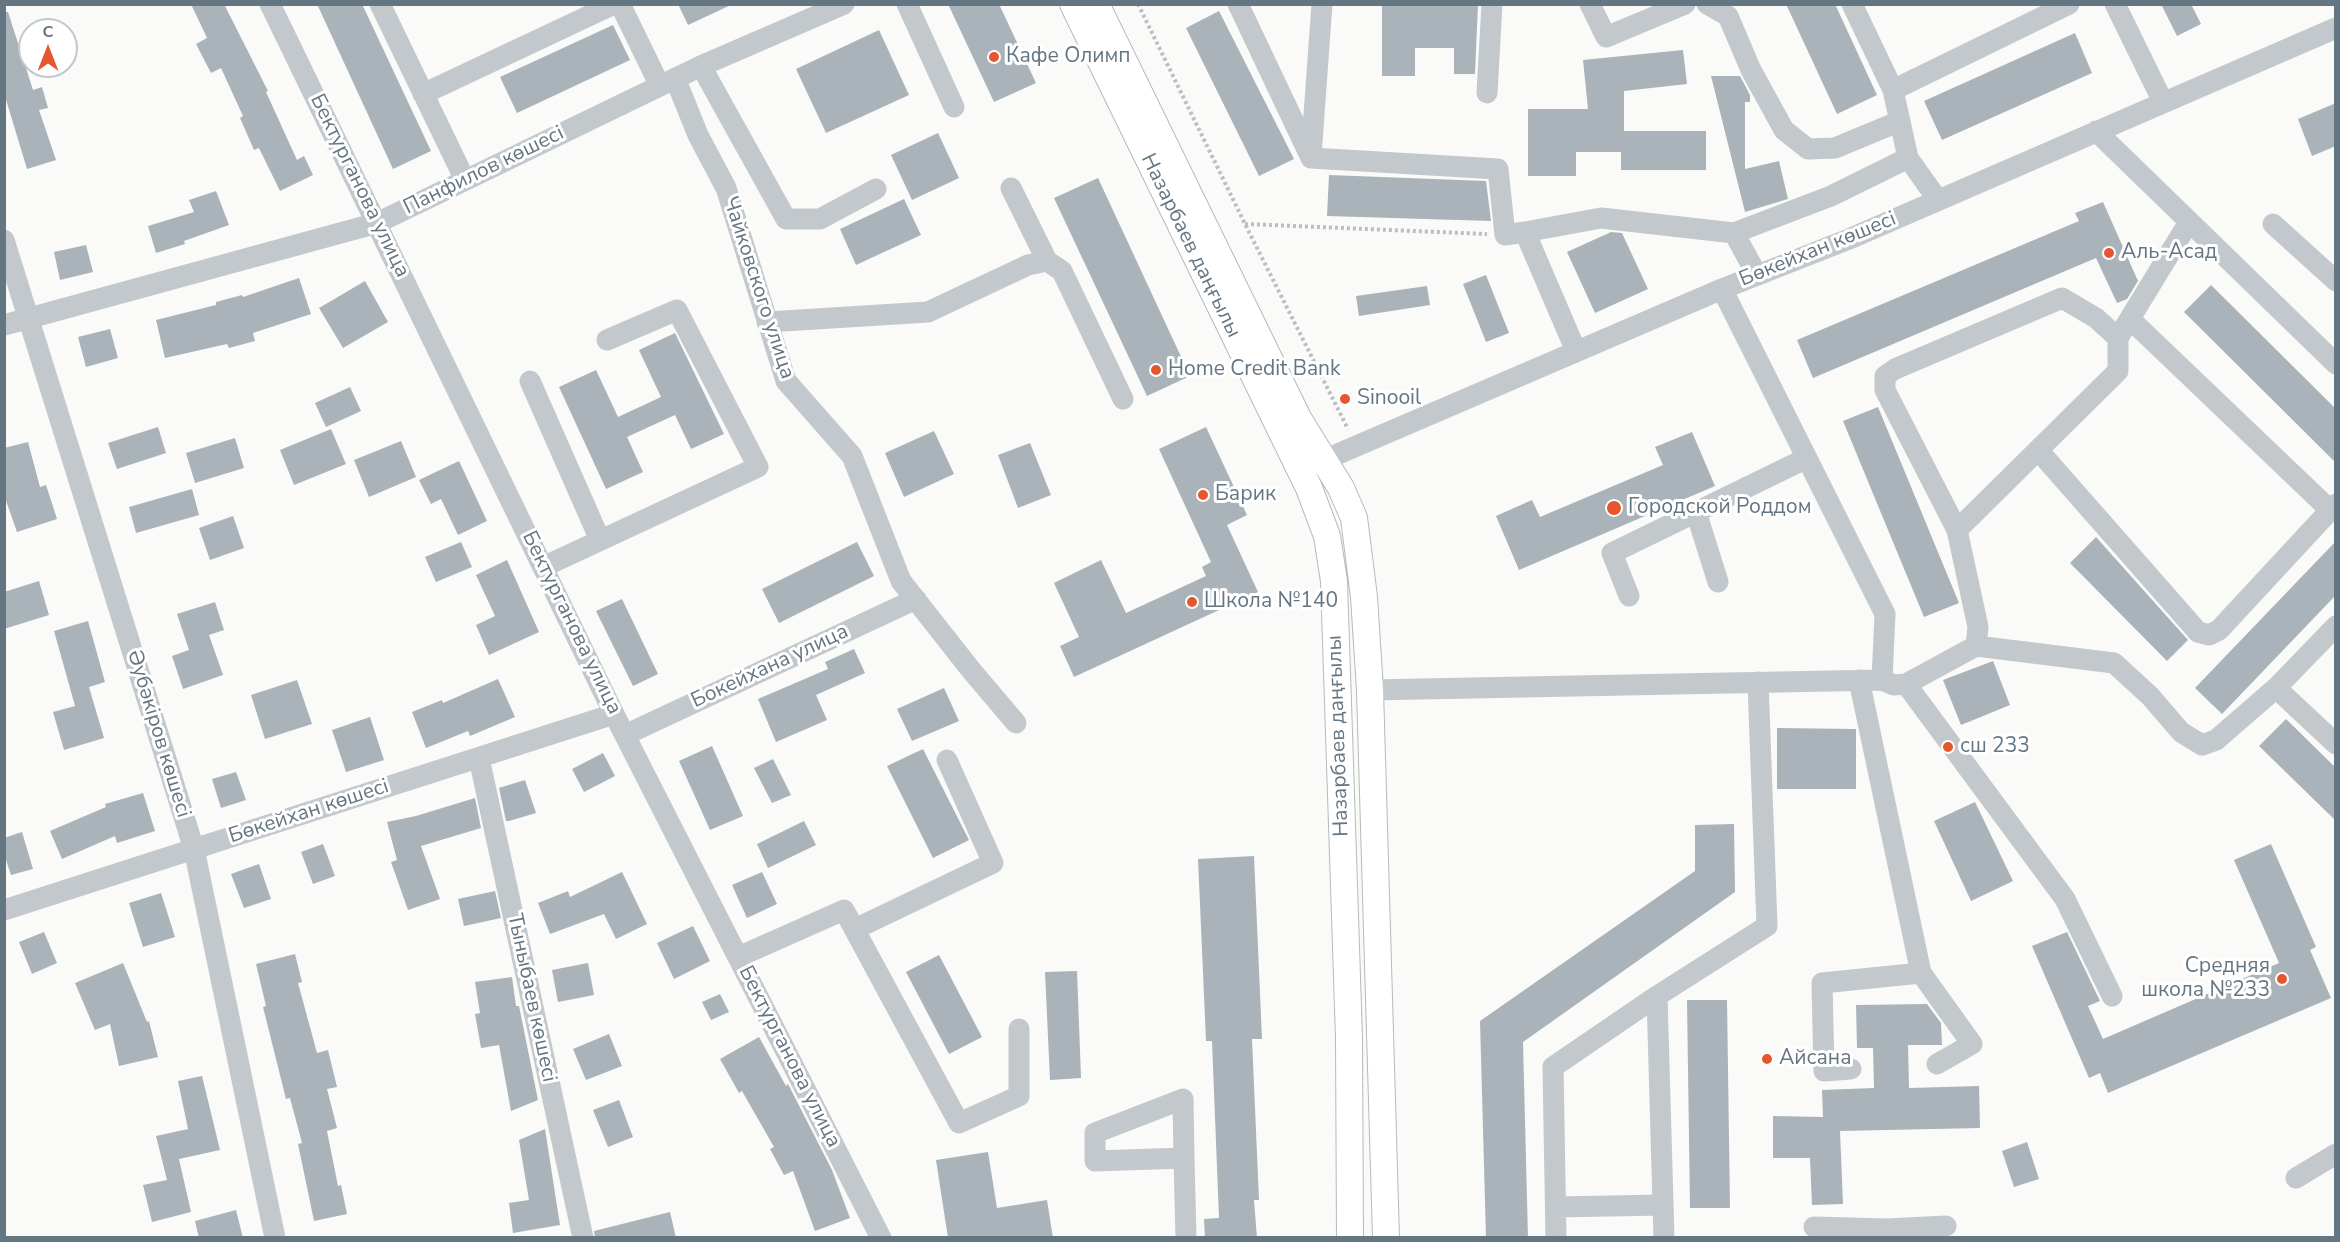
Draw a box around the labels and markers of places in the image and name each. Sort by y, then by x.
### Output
place label: Кафе Олимп [1006,44,1131,70]
marker: Кафе Олимп [987,50,1001,64]
place label: Аль-Асад [2121,240,2217,266]
marker: Аль-Асад [2102,246,2116,260]
place label: Home Credit Bank [1168,357,1341,383]
marker: Home Credit Bank [1149,363,1163,377]
place label: Sinooil [1357,386,1421,412]
marker: Sinooil [1338,392,1352,406]
place label: Барик [1215,482,1276,508]
marker: Барик [1196,488,1210,502]
place label: Городской Роддом [1628,495,1811,521]
marker: Городской Роддом [1605,499,1623,517]
place label: Школа №140 [1204,589,1338,615]
marker: Школа №140 [1185,595,1199,609]
place label: сш 233 [1960,734,2030,760]
marker: сш 233 [1941,740,1955,754]
place label: Средняя школа №233 [2141,954,2270,1004]
marker: Средняя школа №233 [2275,972,2289,986]
place label: Айсана [1779,1046,1851,1072]
marker: Айсана [1760,1052,1774,1066]

